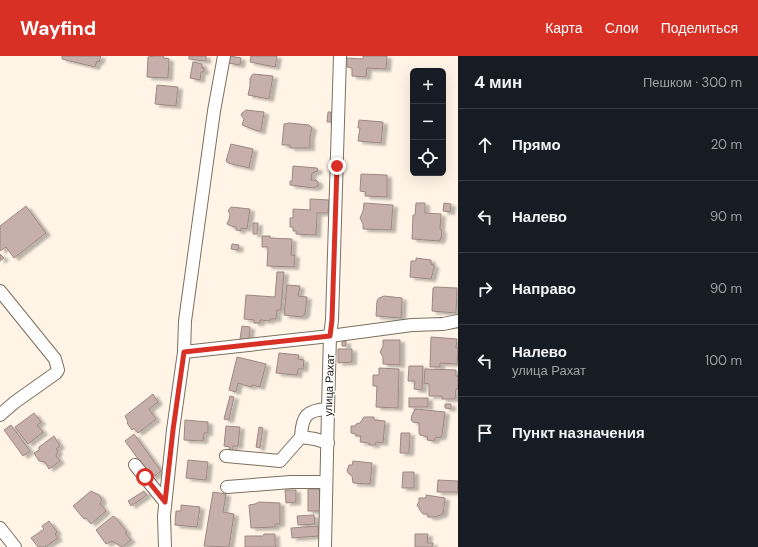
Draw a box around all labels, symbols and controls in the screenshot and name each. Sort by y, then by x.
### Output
text: Wayfind [20,16,96,41]
text: Карта [545,19,583,37]
text: Слои [605,19,639,37]
text: Поделиться [661,19,738,37]
map controls [410,68,446,176]
button: + [410,68,446,104]
text: 4 мин [474,71,522,93]
text: Пешком · 300 m [643,74,742,91]
button: − [410,104,446,140]
icon: ahead [474,134,496,156]
text: Прямо [512,135,561,155]
text: 20 m [711,136,742,153]
button: locate [410,140,446,176]
route end [328,157,346,175]
icon: left [474,206,496,228]
text: Налево [512,207,567,227]
text: 90 m [710,208,742,225]
icon: right [474,278,496,300]
text: Направо [512,279,576,299]
text: 90 m [710,280,742,297]
text: Налево [512,342,567,362]
icon: left [474,350,496,372]
text: 100 m [705,352,742,369]
street label: улица Рахат [321,354,337,416]
text: улица Рахат [512,362,586,379]
icon: arrive [474,422,496,444]
text: Пункт назначения [512,423,645,443]
route start [136,468,154,486]

